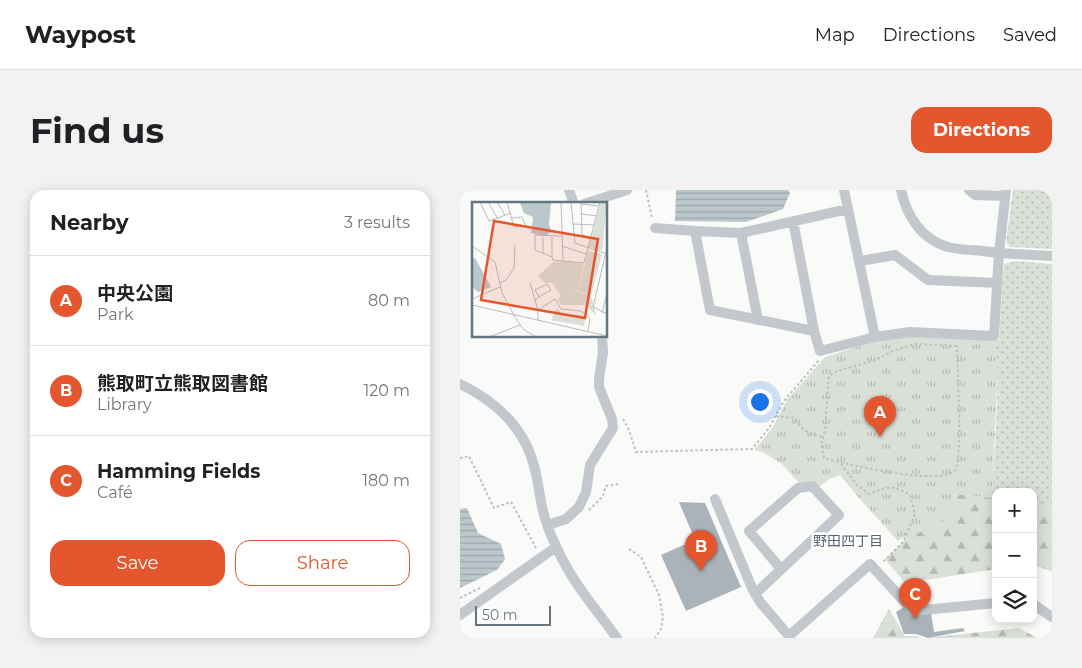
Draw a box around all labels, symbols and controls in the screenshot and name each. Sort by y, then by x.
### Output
text: Waypost [25,20,136,49]
text: Map [815,24,855,46]
text: Directions [883,24,975,46]
text: Saved [1003,24,1057,46]
button: Directions [911,107,1052,153]
text: Find us [30,109,164,152]
inset map [472,202,608,338]
text: Nearby [50,210,129,235]
text: 3 results [344,213,410,232]
text: 中央公園 [97,282,173,305]
text: A [60,291,72,310]
text: 80 m [368,291,410,310]
text: Park [97,305,134,324]
text: 熊取町立熊取図書館 [97,372,268,395]
text: B [60,381,72,400]
text: 120 m [363,381,410,400]
your location [747,389,773,415]
text: Library [97,395,152,414]
pin: A [864,396,896,437]
text: Hamming Fields [97,460,260,483]
text: C [60,471,72,490]
text: 180 m [362,471,410,490]
text: Café [97,483,133,502]
map controls [992,488,1037,623]
button: + [992,488,1037,533]
pin: B [685,530,717,571]
district label: 野田四丁目 [813,532,883,550]
button: − [992,533,1037,578]
button: Save [50,540,225,586]
button: Share [235,540,410,586]
pin: C [899,578,931,619]
button: layers [992,578,1037,623]
scale bar [475,603,551,626]
text: 50 m [482,606,518,624]

